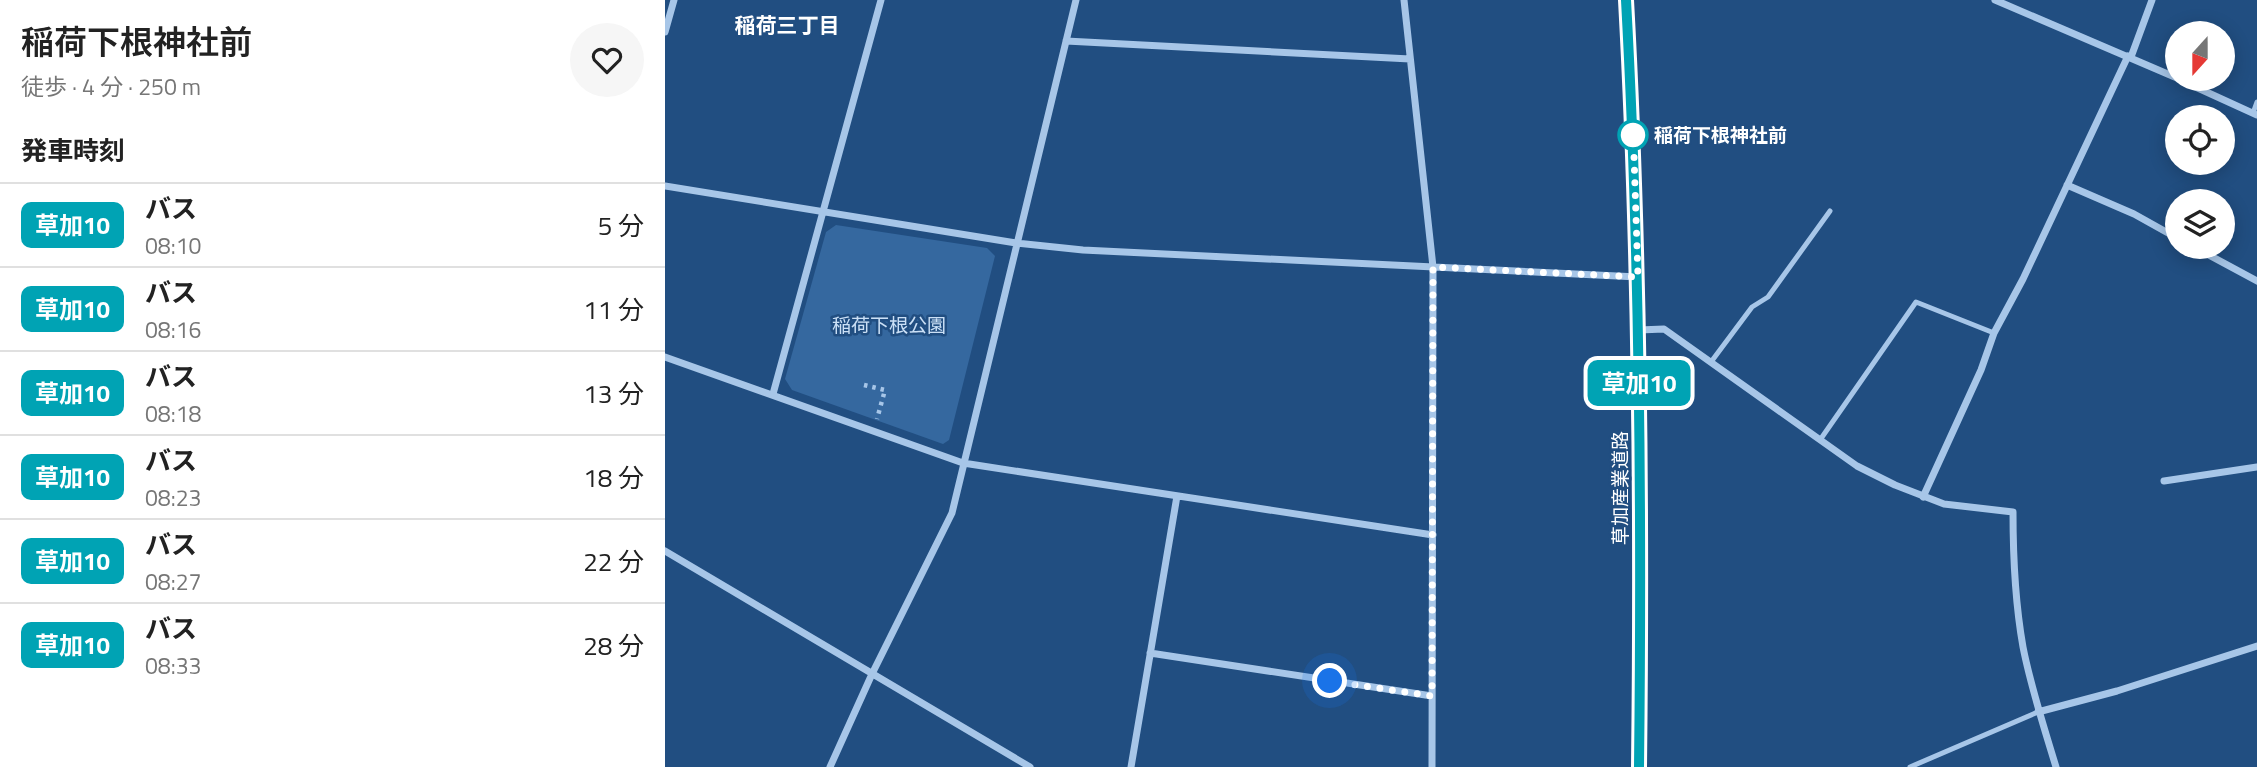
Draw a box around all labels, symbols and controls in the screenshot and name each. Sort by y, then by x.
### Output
district label: 稲荷三丁目 [735,9,840,41]
text: 稲荷下根神社前 [21,17,252,67]
north arrow [2165,21,2235,91]
map controls [2165,21,2235,259]
button: heart [570,23,644,97]
text: 徒歩 · 4 分 · 250 m [21,69,201,104]
button: locate [2165,105,2235,175]
marker: 稲荷下根神社前 [1618,120,1648,150]
place label: 稲荷下根神社前 [1654,120,1787,149]
text: 発車時刻 [21,131,125,170]
text: バス [145,189,197,228]
button: layers [2165,189,2235,259]
text: 5 分 [598,206,644,245]
text: 草加10 [35,207,110,243]
text: 08:10 [145,228,201,263]
text: バス [145,273,197,312]
text: 11 分 [583,290,644,329]
text: 草加10 [35,291,110,327]
park label: 稲荷下根公園 [832,310,946,339]
text: 08:16 [145,312,201,347]
text: バス [145,357,197,396]
line badge: 草加10 [1590,360,1688,406]
text: 草加10 [1602,365,1676,401]
text: 13 分 [583,374,644,413]
text: 草加10 [35,375,110,411]
text: 08:18 [145,396,201,431]
street label: 草加産業道路 [1605,431,1634,545]
text: バス [145,441,197,480]
text: 18 分 [583,458,644,497]
text: 草加10 [35,459,110,495]
text: 08:23 [145,480,201,515]
text: バス [145,525,197,564]
text: 22 分 [583,542,644,581]
text: 草加10 [35,543,110,579]
text: 08:27 [145,564,201,599]
text: バス [145,609,197,648]
text: 28 分 [583,626,644,665]
text: 草加10 [35,627,110,663]
text: 08:33 [145,648,201,683]
your location [1312,663,1347,698]

